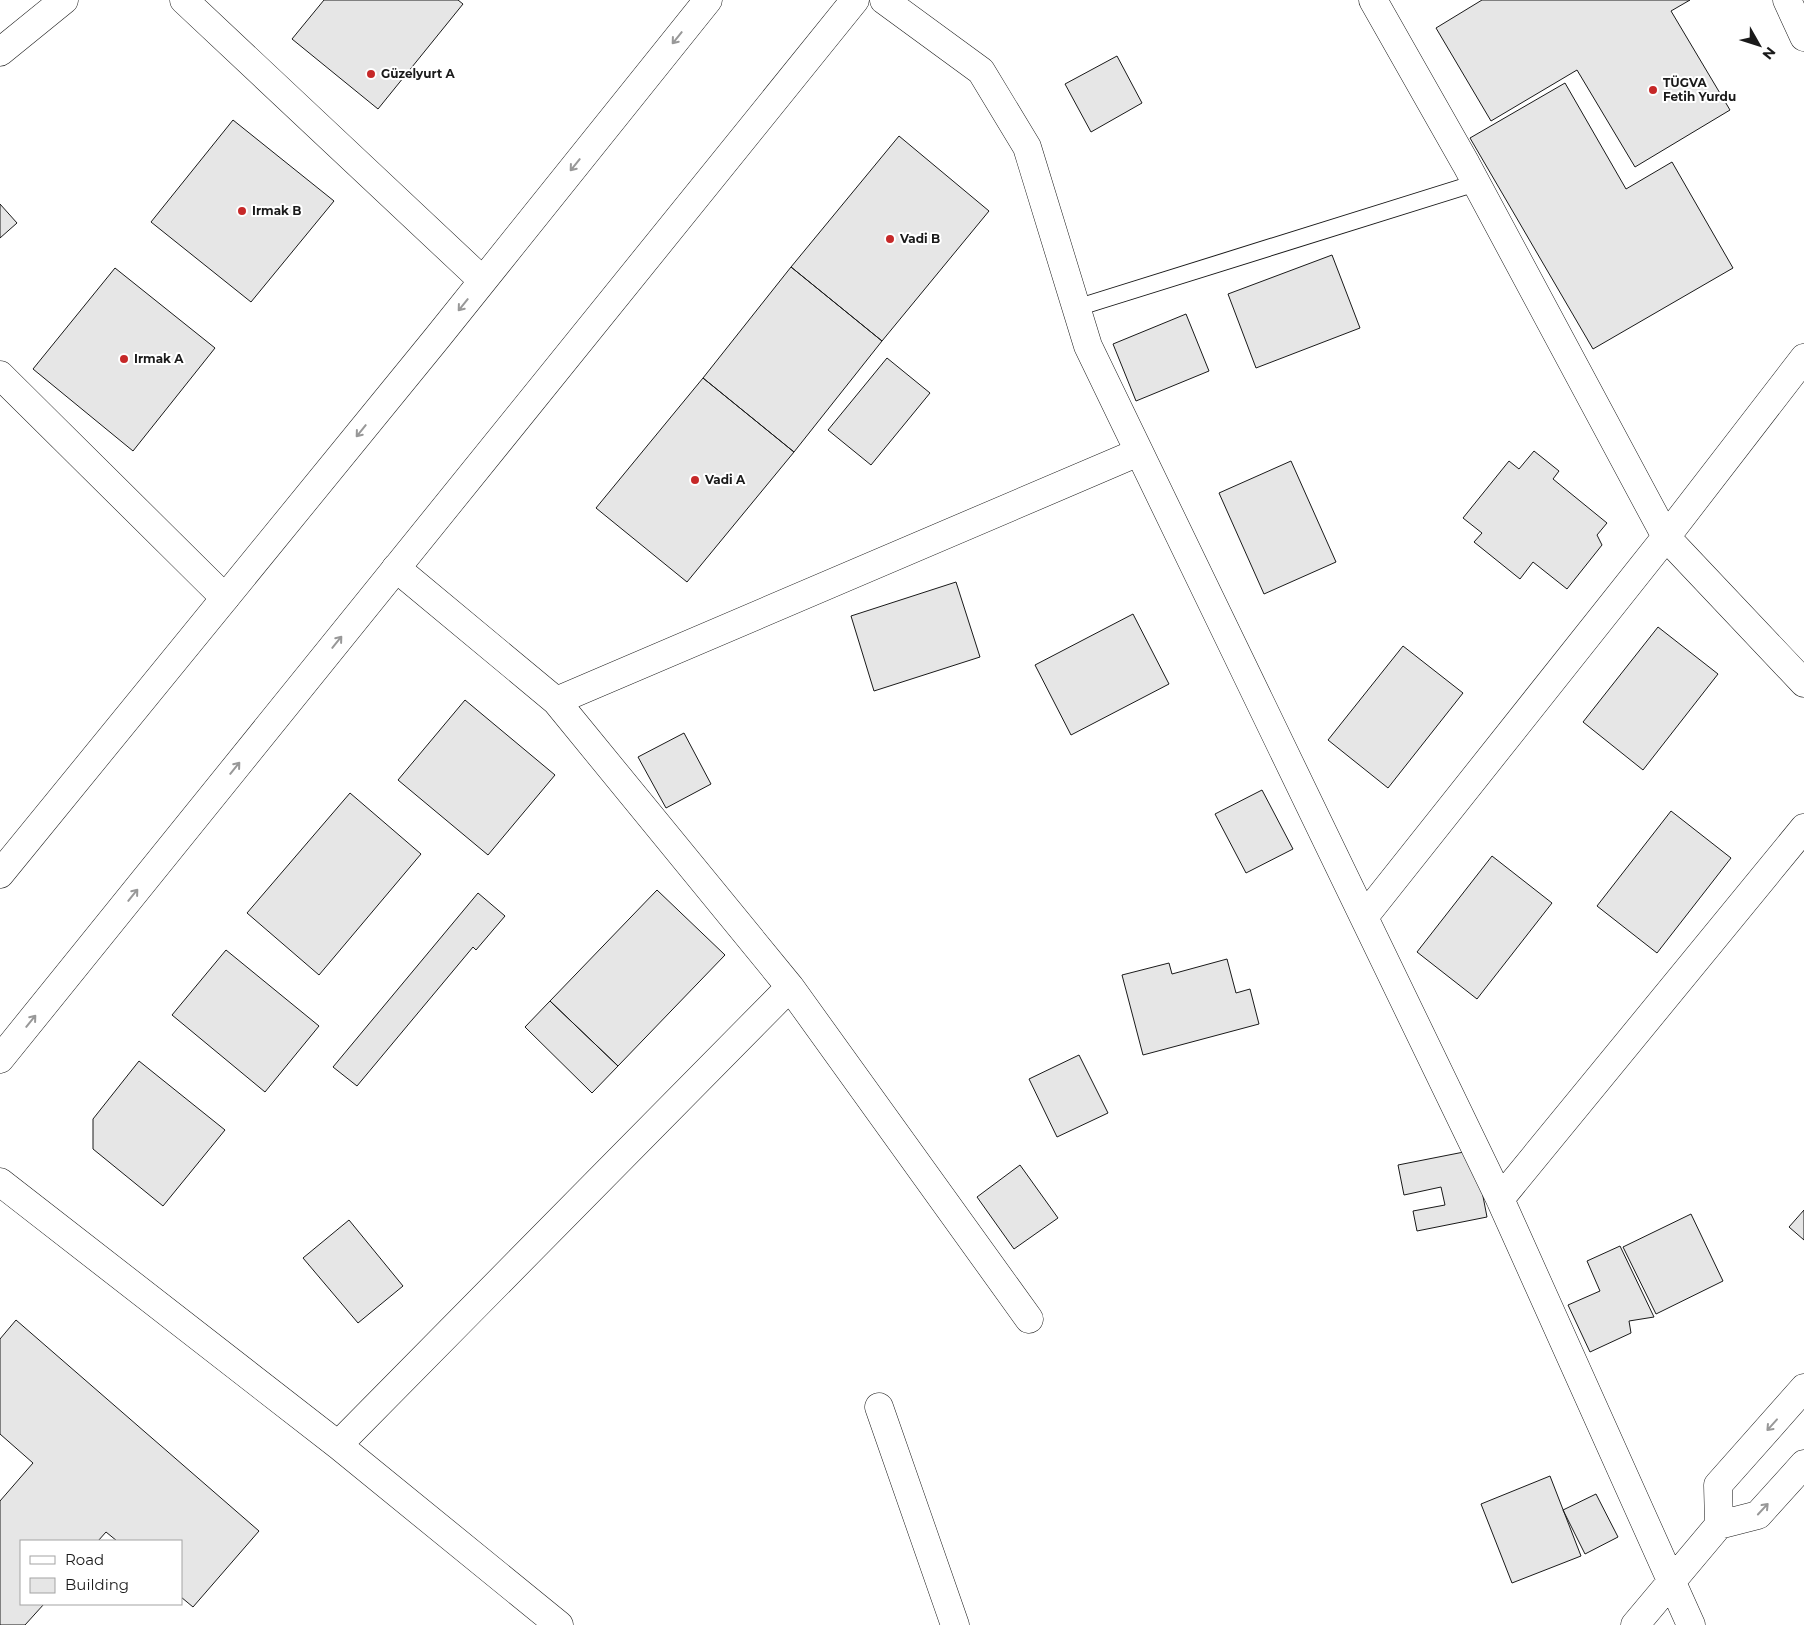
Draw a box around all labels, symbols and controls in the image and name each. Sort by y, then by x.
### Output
north arrow [1734,20,1784,70]
one-way arrow [672,31,683,44]
text: N [1759,43,1780,63]
place label: Güzelyurt A [381,66,456,81]
marker: Güzelyurt A [365,68,377,80]
place label: TÜGVA Fetih Yurdu [1663,75,1736,104]
marker: TÜGVA Fetih Yurdu [1647,84,1659,96]
one-way arrow [570,158,581,171]
place label: Irmak B [252,203,302,218]
marker: Irmak B [236,205,248,217]
place label: Vadi B [899,231,940,246]
marker: Vadi B [884,233,896,245]
one-way arrow [457,298,468,311]
place label: Irmak A [134,351,184,366]
marker: Irmak A [118,353,130,365]
one-way arrow [355,425,366,438]
place label: Vadi A [704,472,746,487]
marker: Vadi A [689,474,701,486]
one-way arrow [331,635,342,648]
one-way arrow [229,762,240,775]
one-way arrow [127,888,138,901]
one-way arrow [25,1015,36,1028]
one-way arrow [1766,1418,1777,1431]
one-way arrow [1757,1502,1769,1515]
legend [20,1540,182,1605]
text: Road [65,1550,104,1569]
text: Building [65,1575,129,1594]

